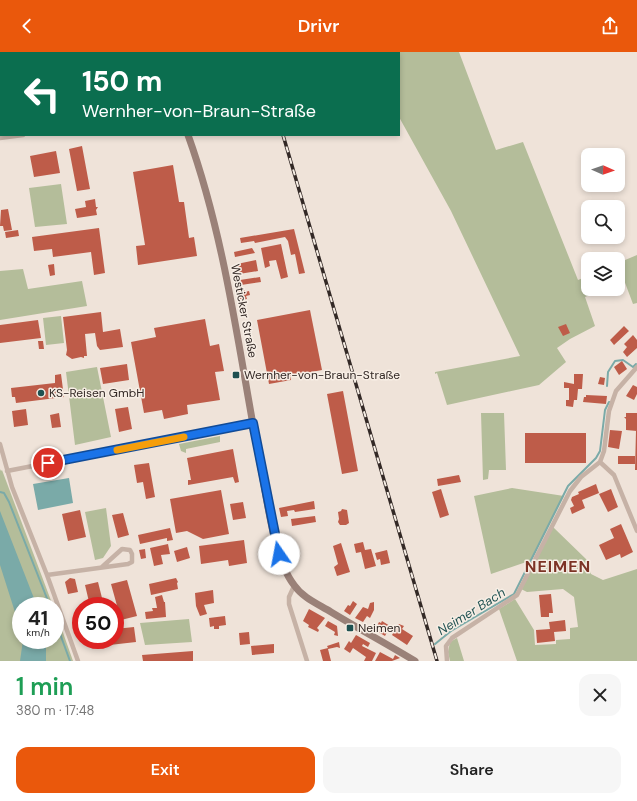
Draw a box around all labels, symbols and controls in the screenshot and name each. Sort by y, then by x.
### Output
text: Drivr [298,14,339,38]
icon: back [16,15,38,37]
icon: share [599,15,621,37]
text: 150 m [82,63,162,100]
icon: left [16,68,68,120]
text: Wernher-von-Braun-Straße [82,99,316,123]
north arrow [581,148,625,192]
map controls [581,148,625,296]
button: search [581,200,625,244]
button: layers [581,252,625,296]
street label: Westicker Straße [227,263,261,359]
place label: Wernher-von-Braun-Straße [244,367,400,383]
marker: Wernher-von-Braun-Straße [231,370,241,380]
place label: KS-Reisen GmbH [49,385,144,401]
marker: KS-Reisen GmbH [36,388,46,398]
pin [31,446,65,480]
icon: arrive [37,452,59,474]
position arrow [258,533,300,575]
district label: NEIMEN [525,556,591,577]
water label: Neimer Bach [434,584,508,639]
speed limit sign: 50 [72,597,124,649]
text: 41 [28,605,48,631]
place label: Neimen [358,620,400,636]
marker: Neimen [345,623,355,633]
text: km/h [26,626,50,639]
text: 1 min [16,671,73,702]
button: close [579,674,621,716]
text: 380 m · 17:48 [16,702,94,719]
button: Exit [16,747,315,793]
button: Share [323,747,621,793]

